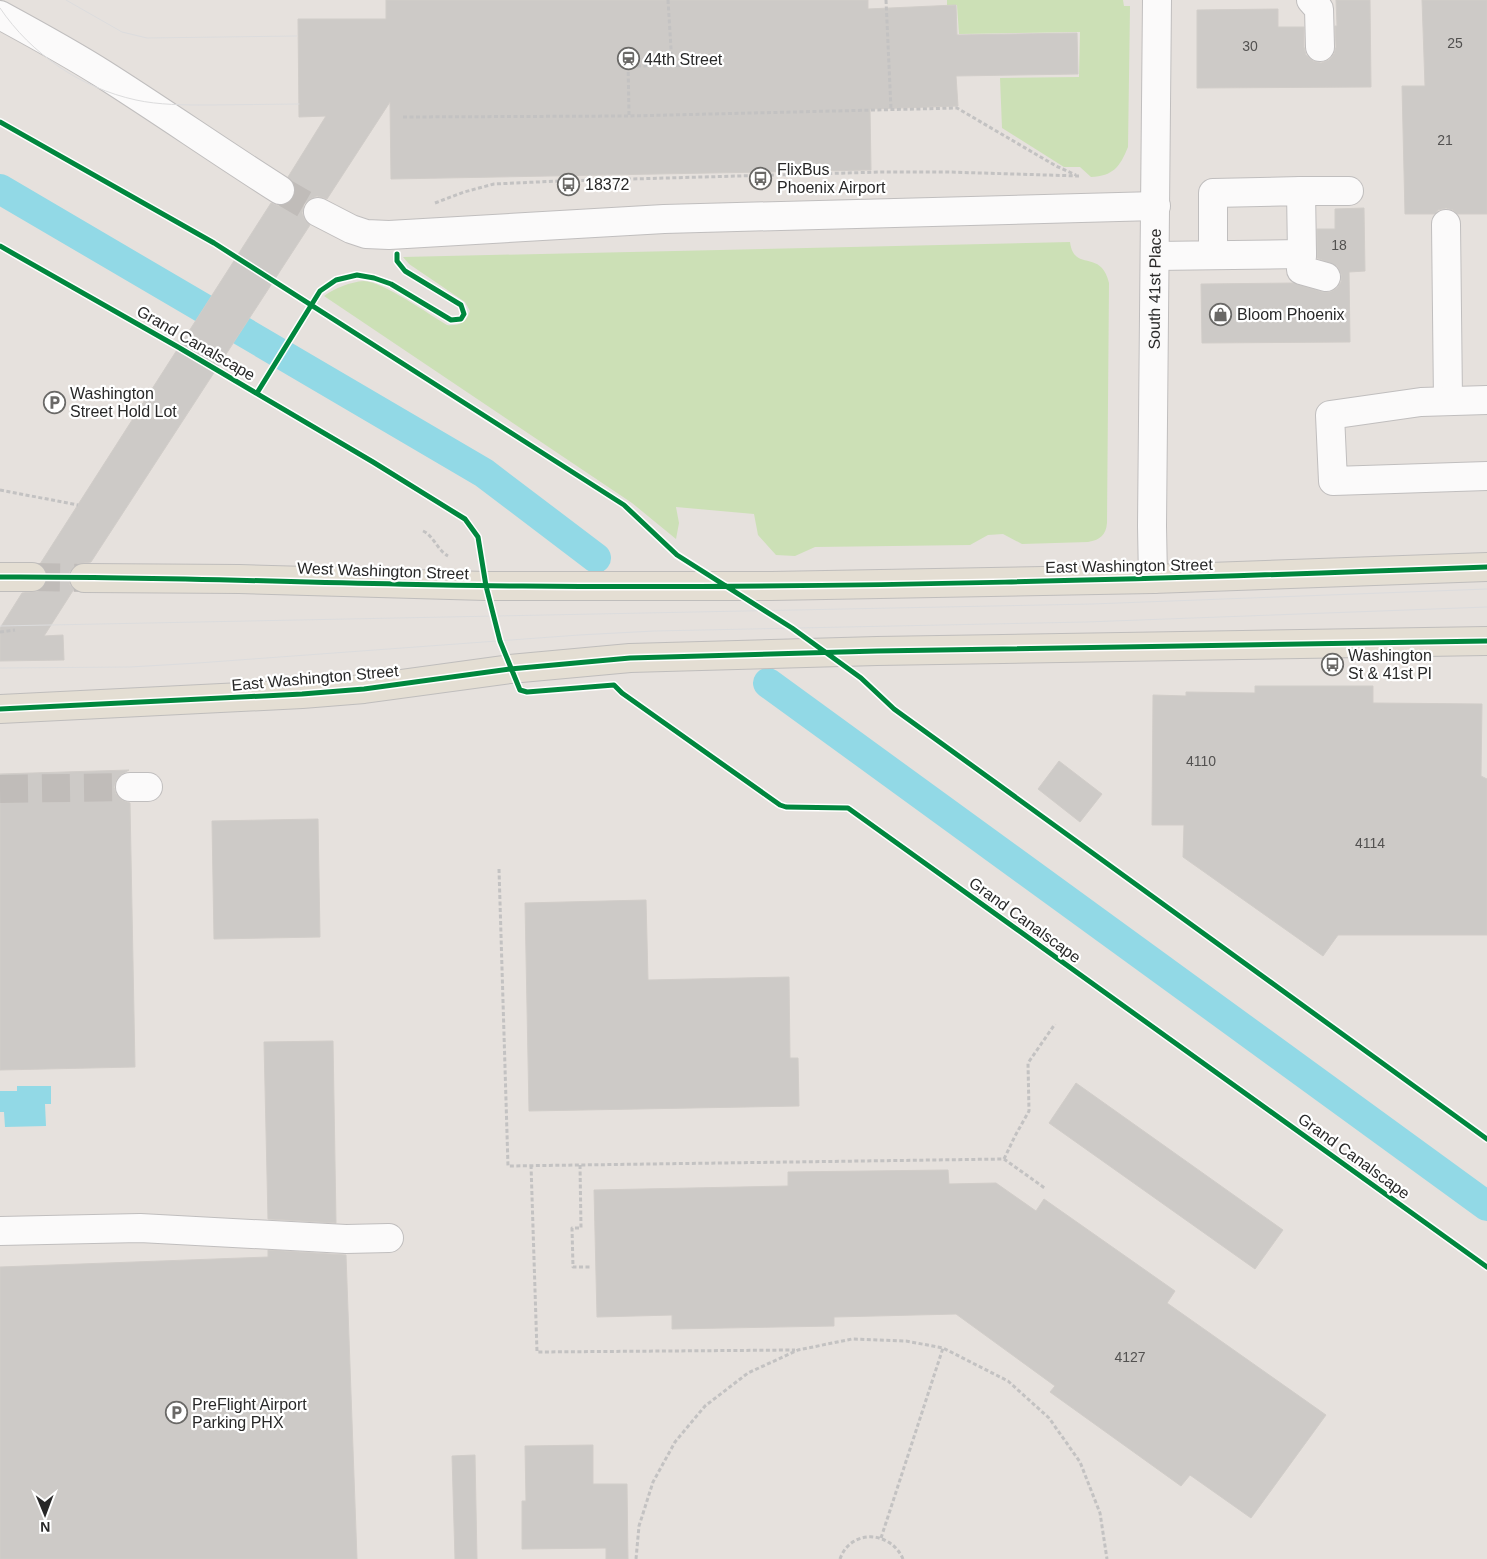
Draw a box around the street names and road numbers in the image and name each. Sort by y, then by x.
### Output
street label: South 41st Place [1145,228,1163,350]
street label: Grand Canalscape [134,302,258,384]
street label: East Washington Street [1045,556,1213,576]
street label: West Washington Street [297,560,470,583]
street label: East Washington Street [231,662,400,694]
street label: Grand Canalscape [966,874,1084,966]
street label: Grand Canalscape [1295,1110,1413,1202]

